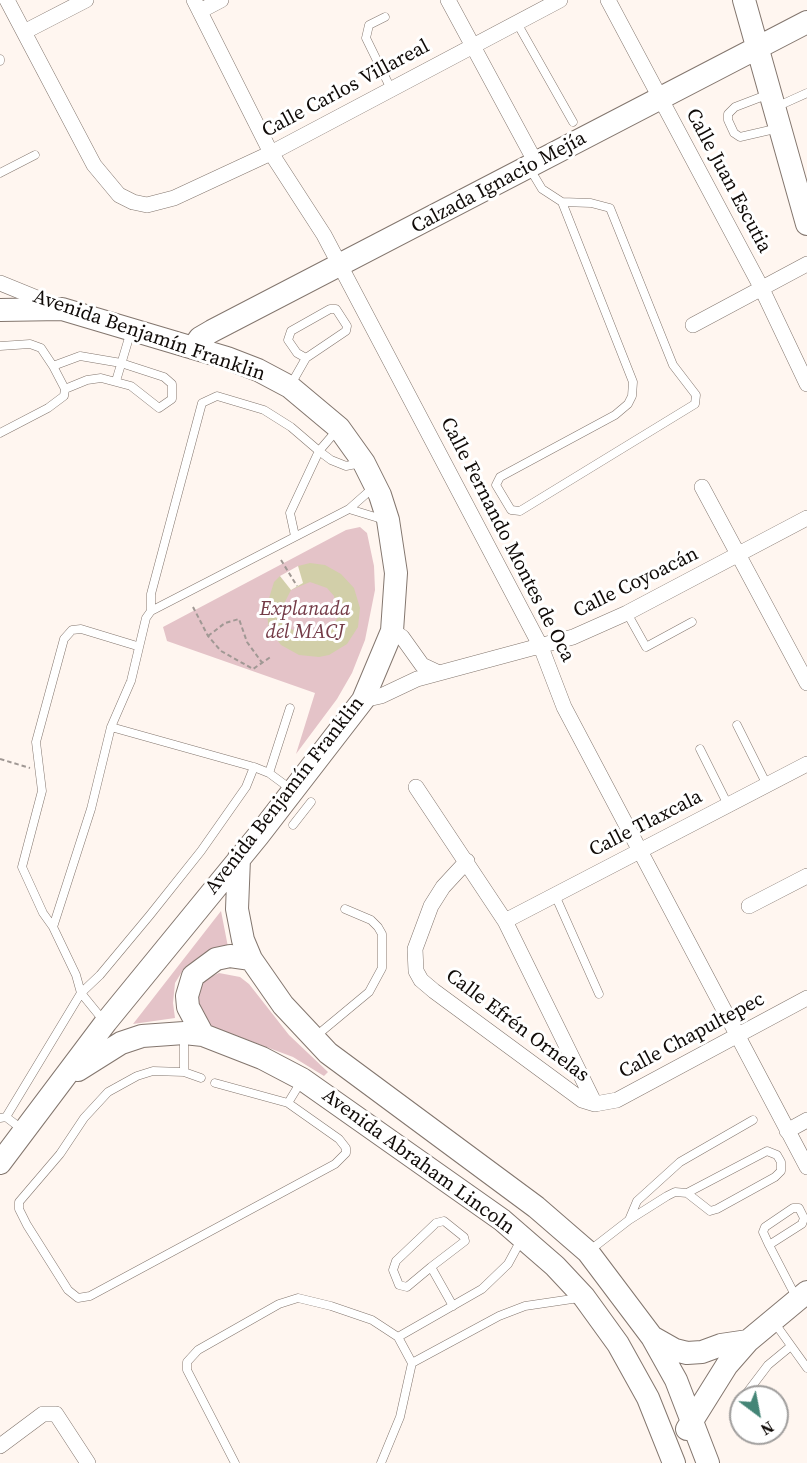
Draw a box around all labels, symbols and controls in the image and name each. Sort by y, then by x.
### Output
street label: Calle Carlos Villareal [258,35,434,143]
street label: Calle Juan Escutia [680,105,776,257]
street label: Calzada Ignacio Mejía [407,127,591,239]
street label: Avenida Benjamín Franklin [30,285,268,387]
street label: Calle Fernando Montes de Oca [435,414,579,666]
street label: Calle Coyoacán [570,542,702,624]
park label: Explanada del MACJ [260,598,350,645]
street label: Avenida Benjamín Franklin [200,693,370,899]
street label: Calle Tlaxcala [585,785,707,863]
street label: Calle Efrén Ornelas [441,964,593,1088]
street label: Calle Chapultepec [615,988,769,1084]
street label: Avenida Abraham Lincoln [317,1084,519,1240]
north arrow [729,1385,789,1445]
text: N [757,1416,778,1441]

